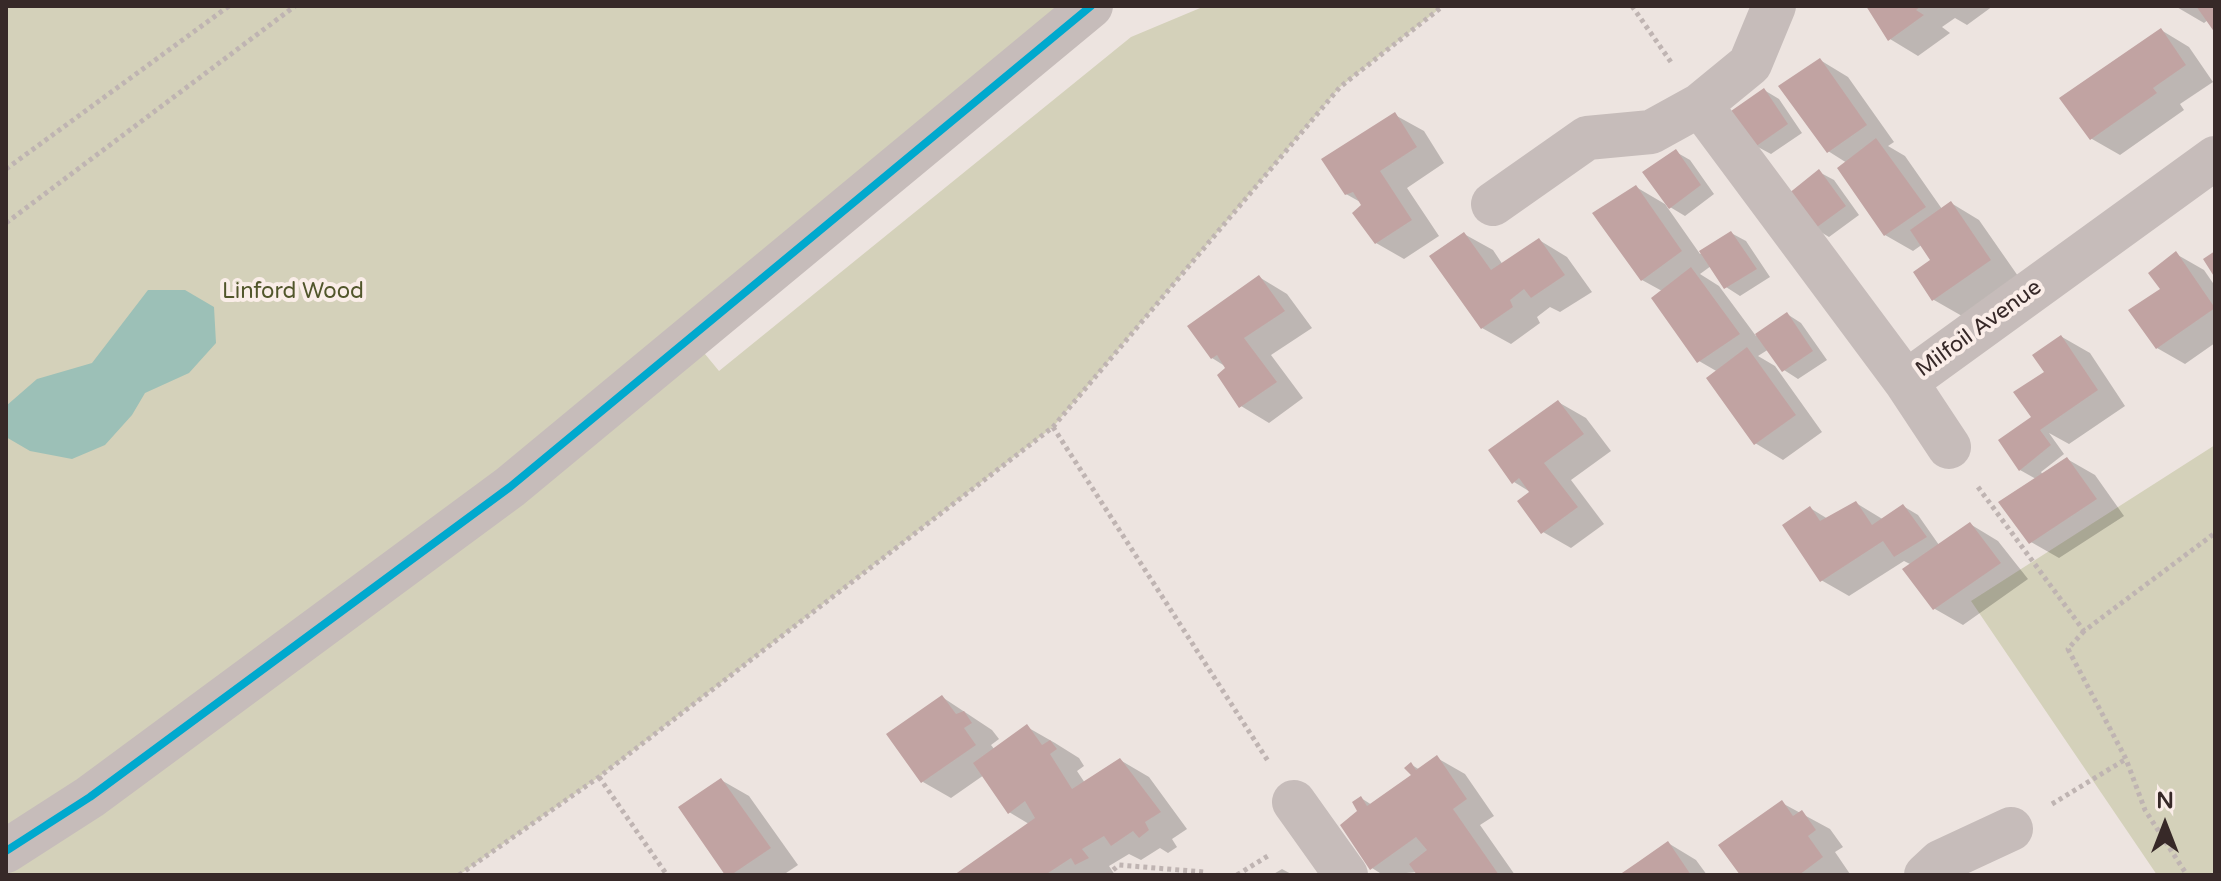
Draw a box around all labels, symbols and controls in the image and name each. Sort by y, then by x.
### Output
street label: Milfoil Avenue [1911,275,2047,383]
park label: Linford Wood [222,279,364,305]
north arrow [2125,785,2205,865]
text: N [2156,788,2174,814]

